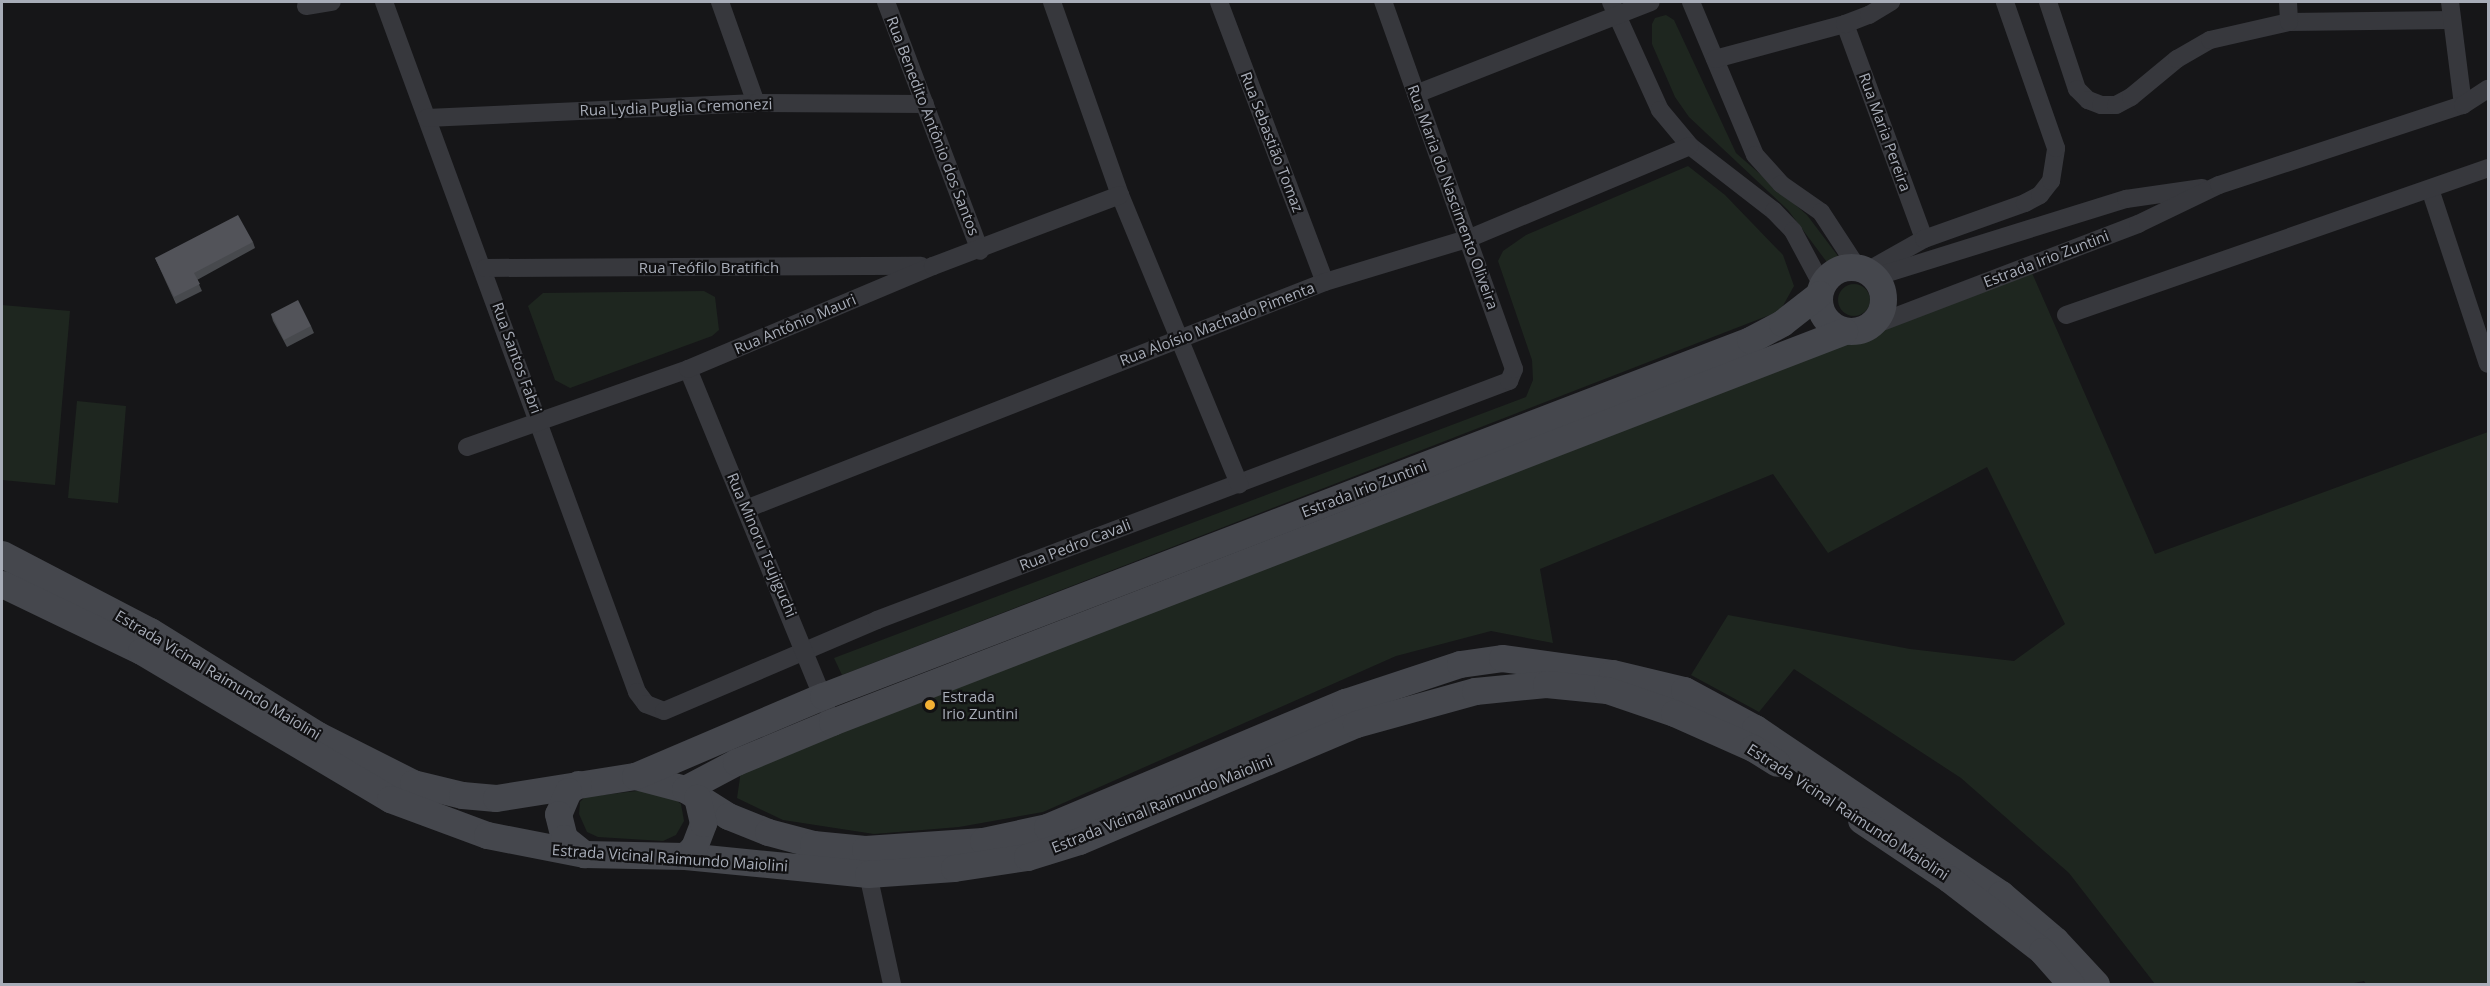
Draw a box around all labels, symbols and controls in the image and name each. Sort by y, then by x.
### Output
street label: Rua Benedito Antônio dos Santos [883,14,983,238]
street label: Rua Sebastião Tomaz [1237,69,1307,215]
street label: Rua Maria Pereira [1855,70,1915,194]
street label: Rua Maria do Nascimento Oliveira [1404,82,1502,312]
street label: Rua Lydia Puglia Cremonezi [579,95,773,119]
street label: Estrada Irio Zuntini [1981,227,2111,291]
street label: Rua Teófilo Bratifich [639,259,779,277]
street label: Rua Aloísio Machado Pimenta [1117,278,1317,370]
street label: Rua Antônio Mauri [731,290,859,358]
street label: Rua Santos Fabri [489,300,545,416]
street label: Estrada Irio Zuntini [1299,457,1429,521]
street label: Rua Minoru Tsujiguchi [723,470,801,620]
street label: Rua Pedro Cavali [1017,516,1133,574]
street label: Estrada Vicinal Raimundo Maiolini [112,606,324,744]
place label: Estrada Irio Zuntini [942,687,1018,722]
marker: Estrada Irio Zuntini [923,698,937,712]
street label: Estrada Vicinal Raimundo Maiolini [1744,740,1952,884]
street label: Estrada Vicinal Raimundo Maiolini [1049,751,1275,857]
street label: Estrada Vicinal Raimundo Maiolini [551,841,789,875]

